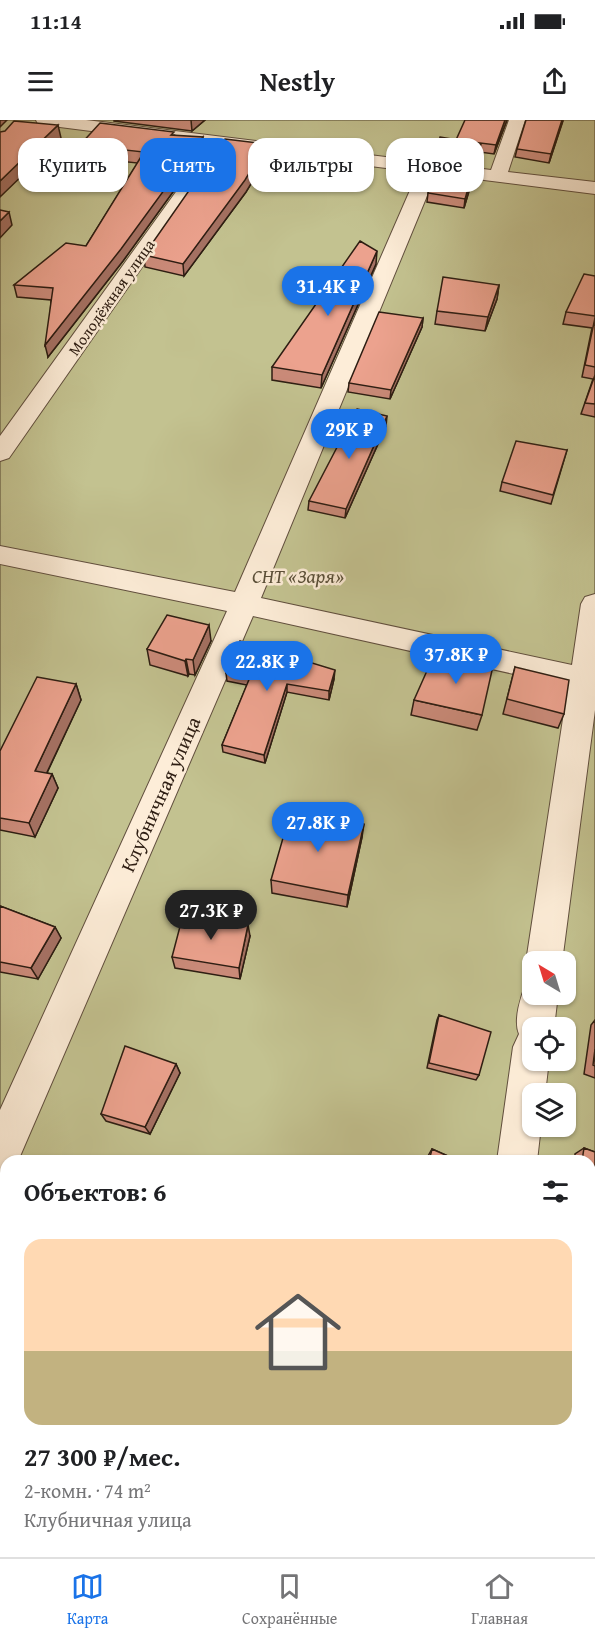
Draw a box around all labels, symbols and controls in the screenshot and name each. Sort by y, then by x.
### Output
text: 11:14 [30,5,82,37]
text: Nestly [260,61,335,101]
icon: menu [24,65,57,98]
icon: share [538,65,571,98]
chip: Купить [18,138,128,192]
chip: Снять [140,138,236,192]
chip: Фильтры [248,138,374,192]
chip: Новое [386,138,484,192]
street label: Молодёжная улица [62,234,160,360]
pin: 31.4K ₽ [273,266,383,317]
text: 31.4K ₽ [296,271,360,300]
pin: 29K ₽ [307,409,391,460]
text: 29K ₽ [325,414,373,443]
park label: СНТ «Заря» [252,561,344,590]
pin: 37.8K ₽ [401,634,511,685]
text: 37.8K ₽ [424,639,488,668]
pin: 22.8K ₽ [212,641,322,692]
text: 22.8K ₽ [235,646,299,675]
street label: Клубничная улица [113,711,208,876]
pin: 27.8K ₽ [263,802,373,853]
text: 27.8K ₽ [286,807,350,836]
pin: 27.3K ₽ [156,890,266,941]
text: 27.3K ₽ [179,895,243,924]
north arrow [522,951,576,1005]
map controls [522,951,576,1137]
button: locate [522,1017,576,1071]
button: layers [522,1083,576,1137]
text: Объектов: 6 [24,1172,167,1211]
icon: filters [539,1175,572,1208]
icon: home [244,1278,352,1386]
text: 27 300 ₽/мес. [24,1437,180,1476]
text: 2-комн. · 74 m² [24,1476,151,1505]
text: Клубничная улица [24,1505,192,1534]
tab: Карта [67,1570,108,1630]
tab: Сохранённые [242,1570,337,1630]
tab: Главная [471,1570,528,1630]

